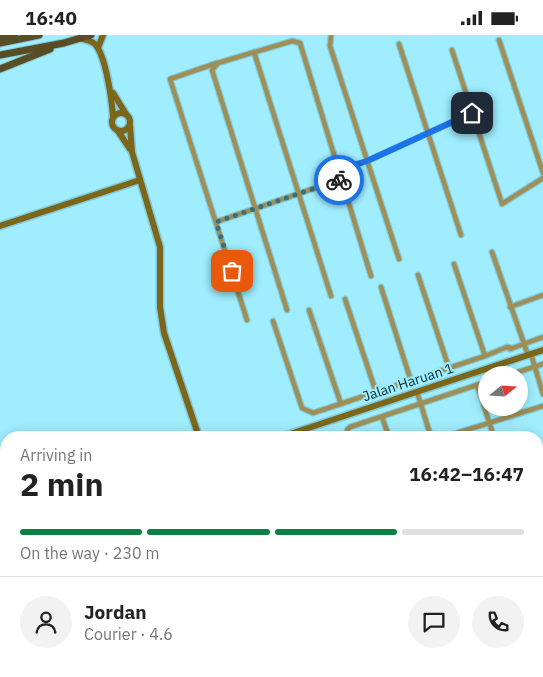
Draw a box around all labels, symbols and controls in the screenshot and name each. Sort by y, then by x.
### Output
text: 16:40 [25,6,77,30]
pin [451,92,493,134]
icon: home [458,99,486,127]
courier [314,155,364,205]
icon: bike [325,166,353,194]
pin [211,250,253,292]
icon: bag [218,257,246,285]
street label: Jalan Haruan 1 [360,359,456,405]
north arrow [478,366,528,416]
map controls [478,366,528,416]
text: Arriving in [20,445,92,465]
text: 16:42–16:47 [409,462,524,486]
text: 2 min [20,463,104,505]
text: On the way · 230 m [20,543,159,563]
button: person [20,596,72,648]
button: chat [408,596,460,648]
button: phone [472,596,524,648]
text: Jordan [84,600,147,624]
text: Courier · 4.6 [84,624,173,644]

